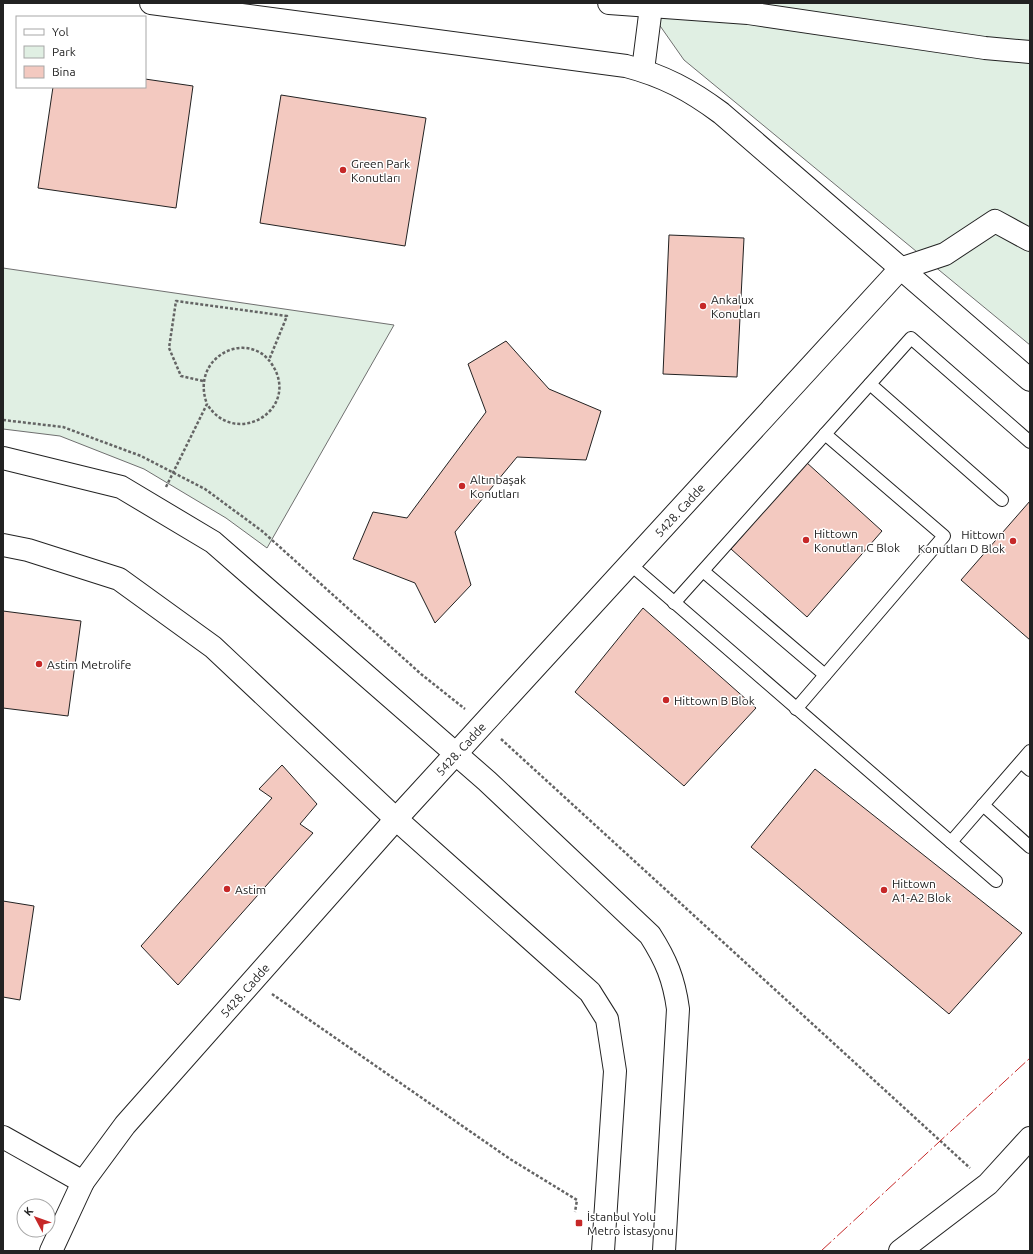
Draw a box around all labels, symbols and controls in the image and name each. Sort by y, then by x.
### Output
legend [16,16,146,88]
text: Yol [52,25,69,38]
text: Park [52,45,76,58]
text: Bina [52,65,76,78]
place label: Green Park Konutları [351,157,410,184]
marker: Green Park Konutları [338,165,348,175]
place label: Ankalux Konutları [711,293,760,320]
marker: Ankalux Konutları [698,301,708,311]
place label: Altınbaşak Konutları [470,473,526,500]
marker: Altınbaşak Konutları [457,481,467,491]
street label: 5428. Cadde [652,481,707,539]
place label: Hittown Konutları C Blok [814,527,900,554]
place label: Hittown Konutları D Blok [918,528,1005,555]
marker: Hittown Konutları C Blok [801,535,811,545]
marker: Hittown Konutları D Blok [1008,536,1018,546]
place label: Astim Metrolife [47,658,131,671]
marker: Astim Metrolife [34,659,44,669]
place label: Hittown B Blok [674,694,755,707]
marker: Hittown B Blok [661,695,671,705]
street label: 5428. Cadde [433,720,488,778]
place label: Hittown A1-A2 Blok [892,877,951,904]
place label: Astim [235,883,266,896]
marker: Astim [222,884,232,894]
marker: Hittown A1-A2 Blok [879,885,889,895]
street label: 5428. Cadde [217,961,272,1020]
north arrow [16,1198,56,1238]
text: K [22,1204,36,1218]
place label: İstanbul Yolu Metro İstasyonu [587,1210,674,1237]
marker: İstanbul Yolu Metro İstasyonu [574,1218,584,1228]

